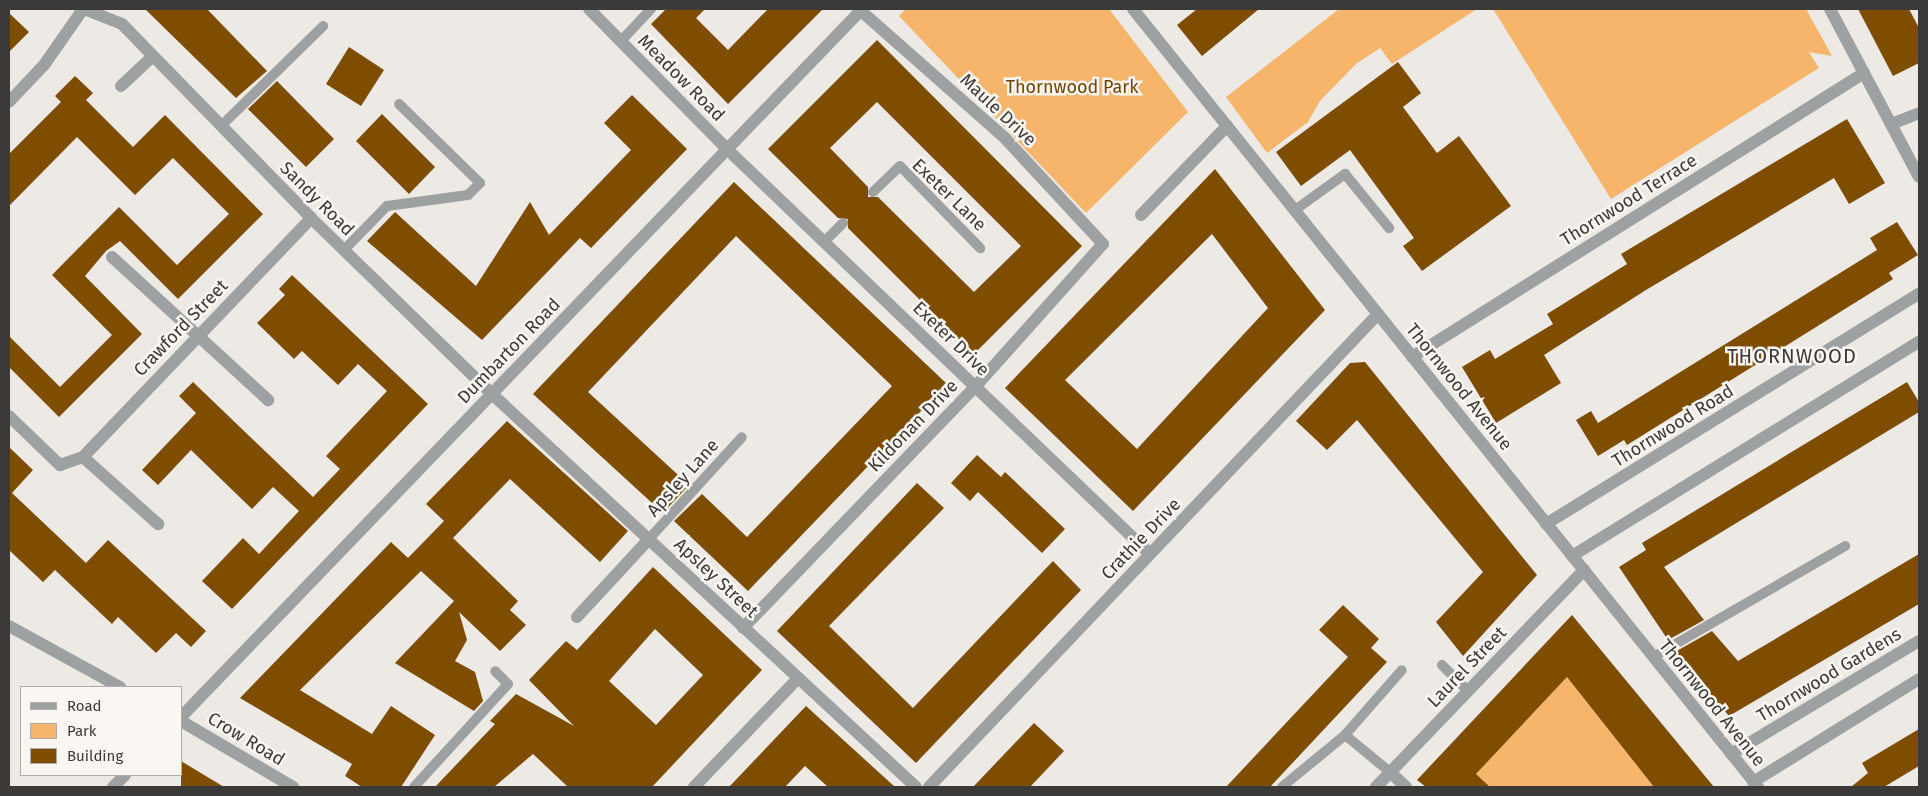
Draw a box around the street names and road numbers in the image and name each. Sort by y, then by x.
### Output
street label: Meadow Road [633,30,729,126]
street label: Maule Drive [955,69,1041,151]
street label: Thornwood Terrace [1557,149,1701,251]
street label: Exeter Lane [907,154,991,236]
street label: Sandy Road [275,157,359,241]
street label: Crawford Street [130,275,232,381]
street label: Dumbarton Road [453,294,565,408]
street label: Exeter Drive [908,297,994,381]
street label: Thornwood Avenue [1401,319,1517,455]
street label: Kildonan Drive [864,375,962,477]
street label: Thornwood Road [1608,380,1738,472]
street label: Apsley Lane [643,435,723,521]
street label: Crathie Drive [1097,494,1185,584]
street label: Apsley Street [670,534,762,622]
street label: Laurel Street [1423,622,1511,712]
street label: Thornwood Gardens [1753,623,1905,727]
street label: Thornwood Avenue [1654,635,1770,771]
street label: Crow Road [204,708,288,770]

